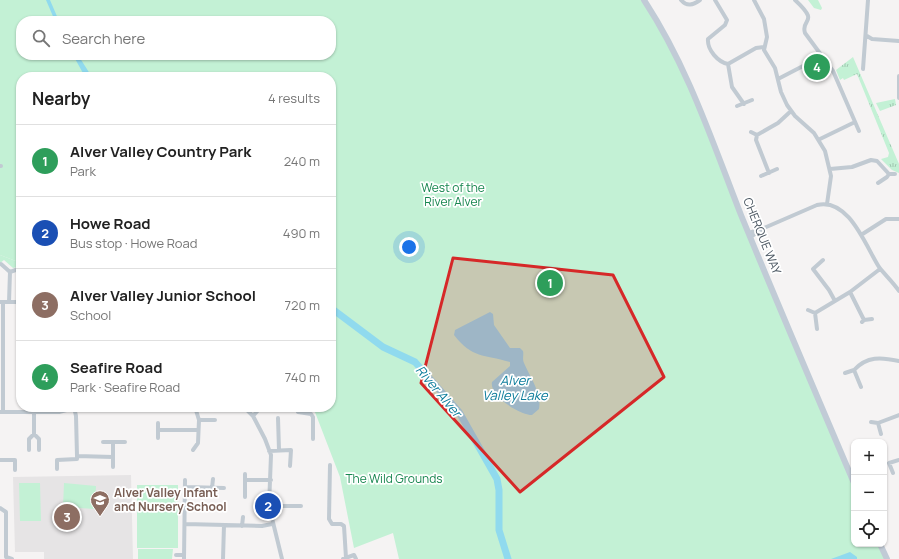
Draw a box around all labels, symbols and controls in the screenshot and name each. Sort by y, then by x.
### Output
search box [16,16,336,60]
icon: search [30,27,52,49]
text: Search here [62,28,145,49]
pin: 4 [804,52,830,82]
text: Nearby [32,87,90,110]
text: 4 results [268,89,320,107]
text: Alver Valley Country Park [70,141,251,162]
text: 1 [42,152,48,170]
text: 240 m [284,152,320,170]
text: Park [70,162,96,180]
park label: West of the River Alver [421,179,485,210]
street label: CHERQUE WAY [739,195,786,277]
text: Howe Road [70,213,151,234]
text: 2 [41,224,49,242]
text: 490 m [283,224,320,242]
text: Bus stop · Howe Road [70,234,197,252]
your location [399,237,419,257]
pin: 1 [537,268,563,298]
text: Alver Valley Junior School [70,285,256,306]
text: 3 [41,296,49,314]
text: 720 m [285,296,320,314]
text: School [70,306,111,324]
text: Seafire Road [70,357,162,378]
water label: River Alver [412,361,467,422]
text: 4 [41,368,49,386]
text: 740 m [285,368,320,386]
water label: Alver Valley Lake [482,371,549,404]
text: Park · Seafire Road [70,378,180,396]
map controls [851,439,887,547]
button: + [851,439,887,475]
park label: The Wild Grounds [345,470,443,487]
button: − [851,475,887,511]
place label: Alver Valley Infant and Nursery School [114,484,227,515]
school or university icon: Alver Valley Infant and Nursery School [89,489,111,517]
pin: 2 [255,491,281,521]
pin: 3 [54,502,80,532]
button: locate [851,511,887,547]

